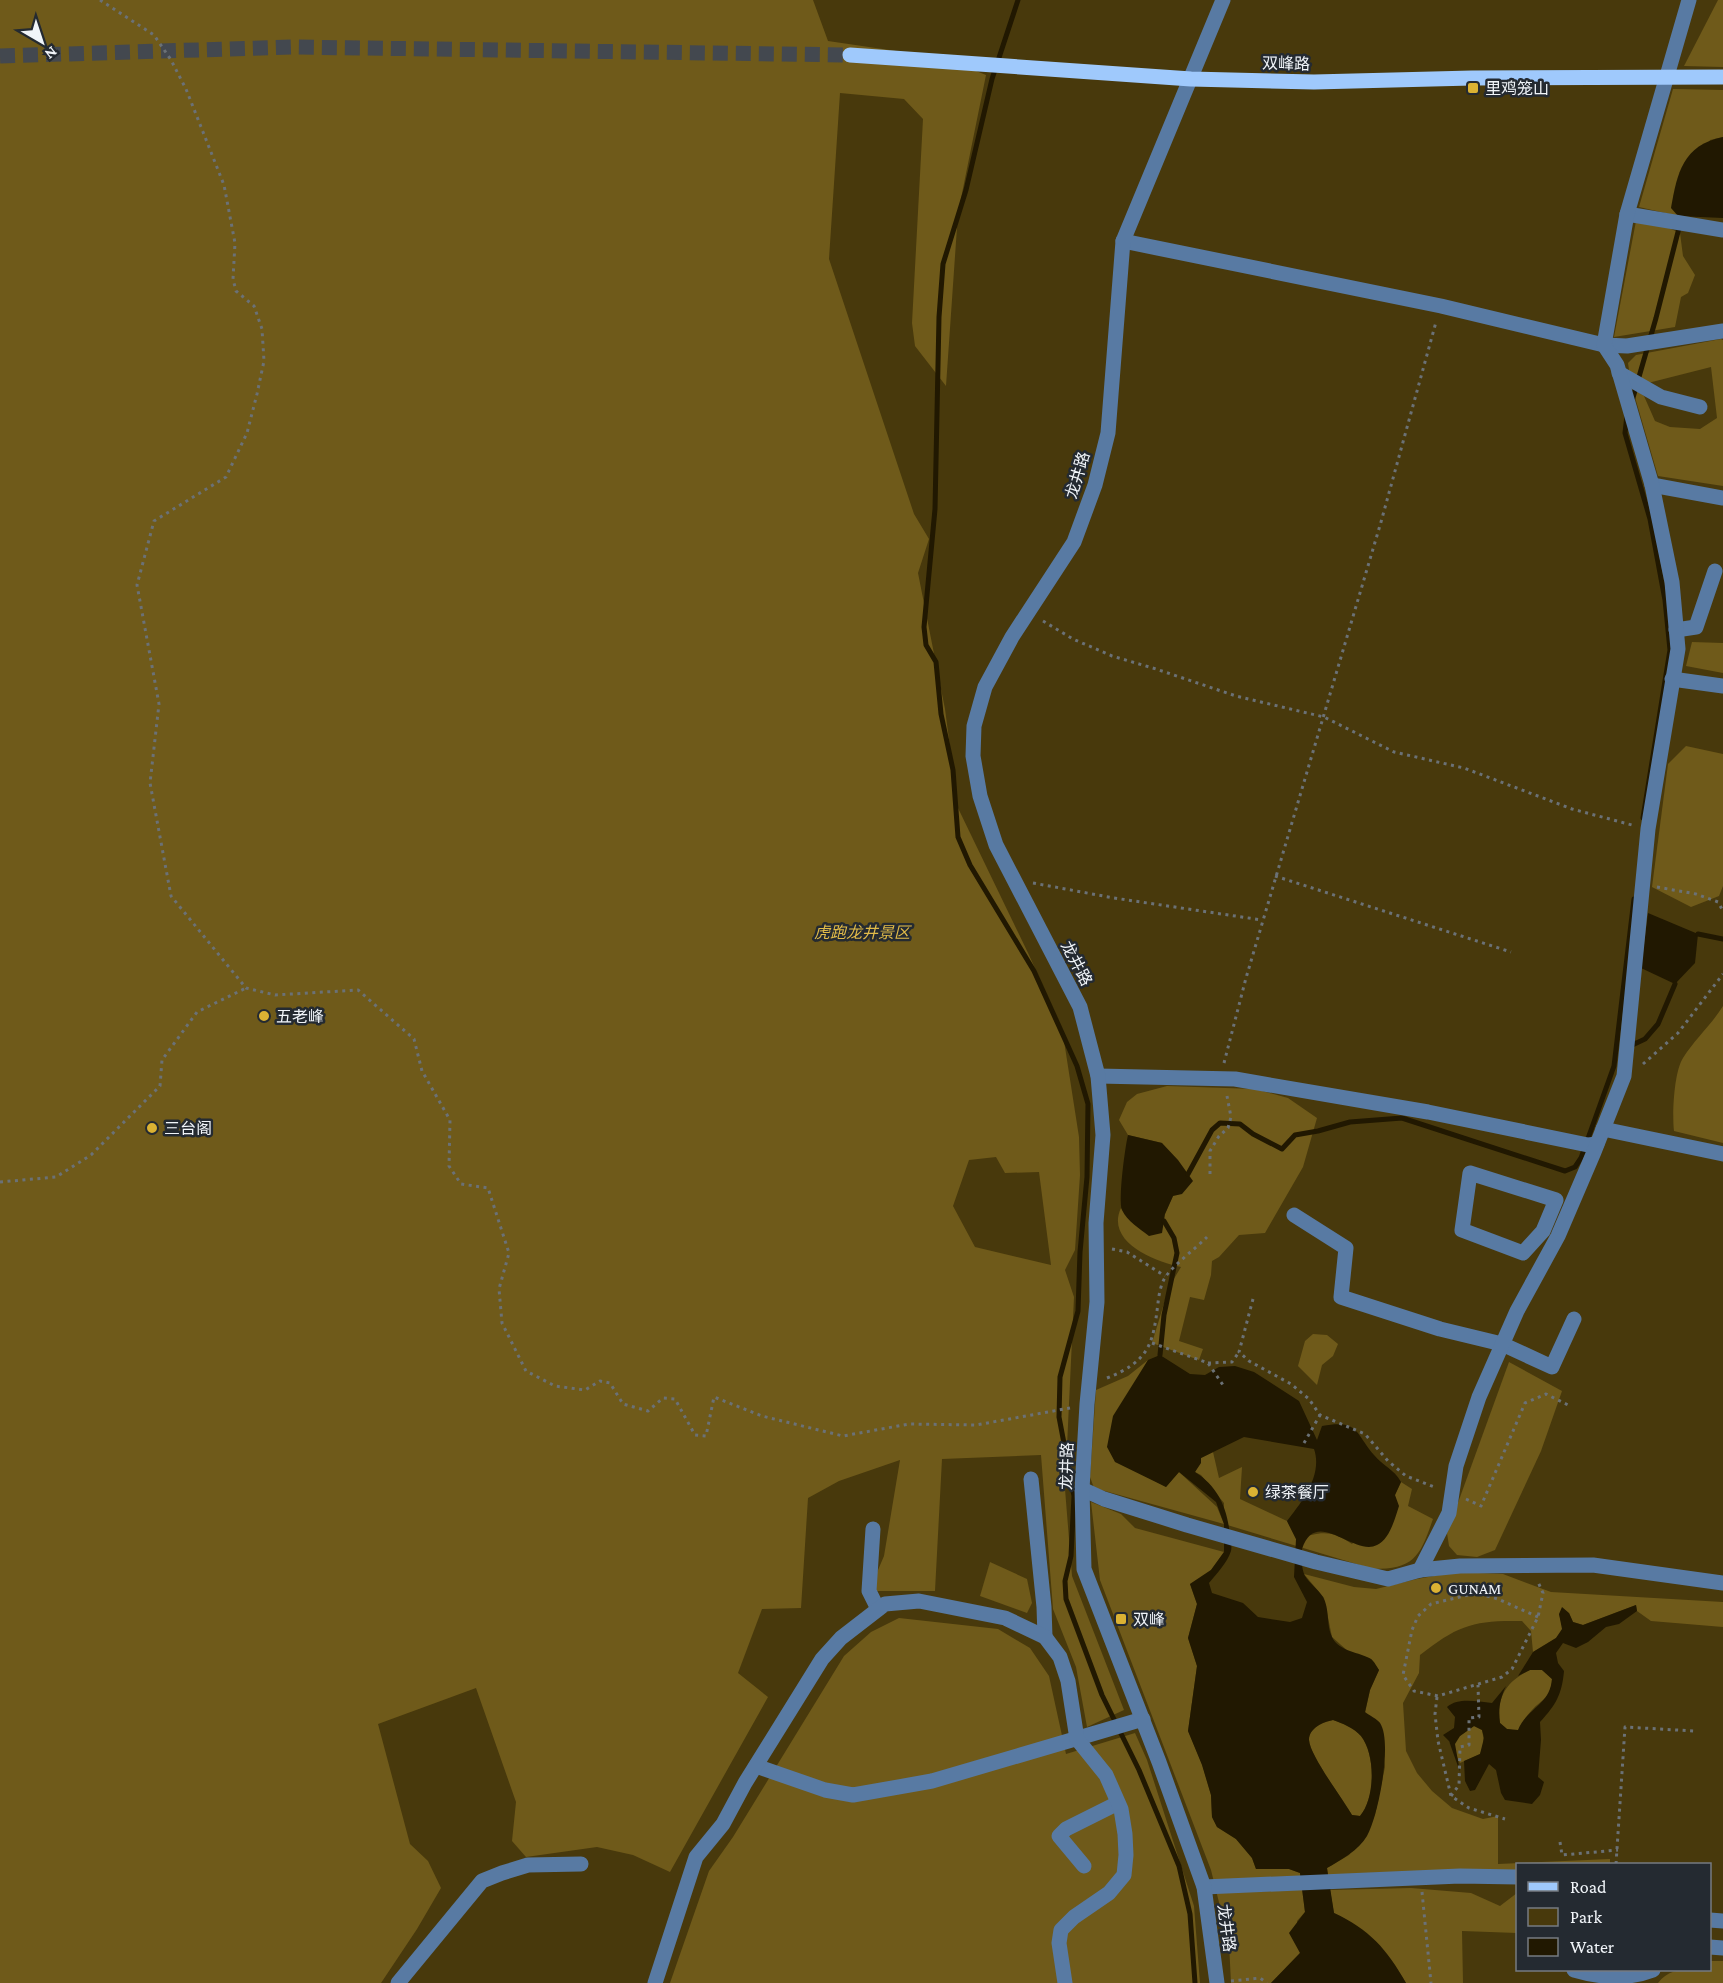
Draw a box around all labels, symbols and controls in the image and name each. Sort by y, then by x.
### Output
north arrow [12,12,72,72]
text: N [41,43,61,63]
street label: 双峰路 [1262,55,1310,72]
place label: 里鸡笼山 [1485,80,1549,97]
marker: 里鸡笼山 [1466,81,1480,95]
street label: 龙井路 [1062,450,1093,501]
park label: 虎跑龙井景区 [814,924,912,941]
street label: 龙井路 [1058,938,1095,988]
place label: 五老峰 [276,1008,324,1025]
marker: 五老峰 [257,1009,271,1023]
place label: 三台阁 [164,1120,212,1137]
marker: 三台阁 [145,1121,159,1135]
street label: 龙井路 [1057,1442,1076,1490]
place label: 绿茶餐厅 [1265,1484,1329,1501]
marker: 绿茶餐厅 [1246,1485,1260,1499]
place label: GUNAM [1448,1580,1501,1597]
marker: GUNAM [1429,1581,1443,1595]
place label: 双峰 [1133,1611,1165,1628]
marker: 双峰 [1114,1612,1128,1626]
legend [1516,1863,1711,1971]
text: Road [1570,1877,1607,1897]
street label: 龙井路 [1215,1903,1238,1953]
text: Park [1570,1907,1602,1927]
text: Water [1570,1937,1615,1957]

